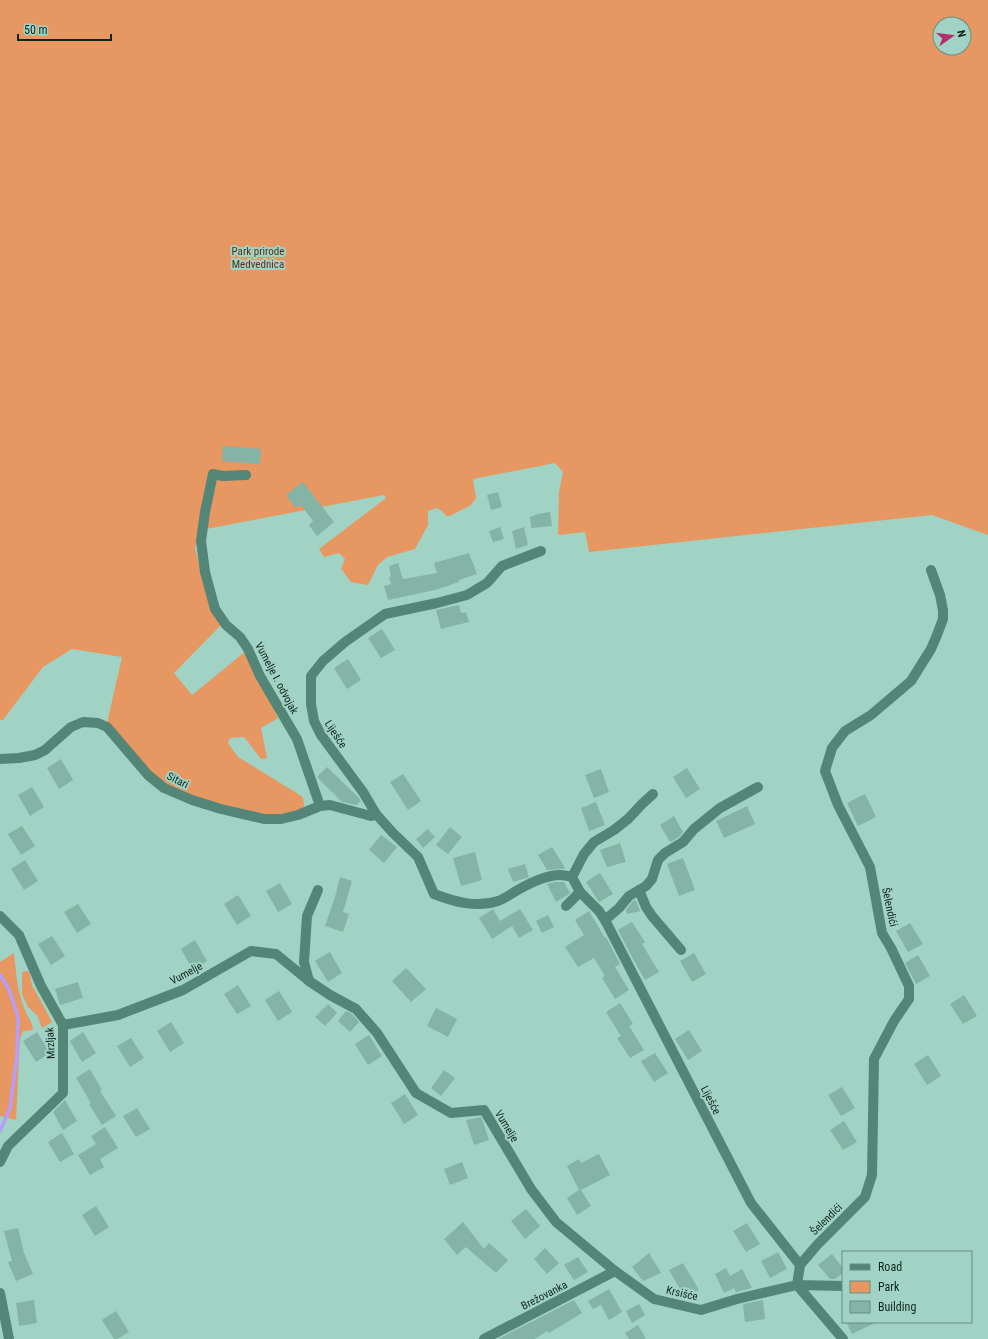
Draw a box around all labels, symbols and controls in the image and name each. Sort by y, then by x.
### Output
scale bar [18,16,111,42]
north arrow [932,16,972,56]
text: 50 m [24,23,48,37]
text: N [954,29,968,39]
park label: Park prirode Medvednica [232,245,284,271]
street label: Vumelje I. odvojak [252,640,301,716]
street label: Liješće [322,718,349,751]
street label: Sitari [165,770,191,791]
street label: Šelendići [879,886,900,928]
street label: Vumelje [168,960,205,987]
street label: Mrzljak [43,1027,58,1059]
street label: Liješće [698,1084,723,1117]
street label: Vumelje [492,1108,521,1145]
street label: Šelendići [808,1201,845,1238]
legend [842,1251,972,1323]
text: Road [878,1260,902,1274]
street label: Brežovanka [519,1278,569,1313]
text: Park [878,1280,900,1294]
street label: Krsišće [665,1284,699,1303]
text: Building [878,1300,916,1314]

